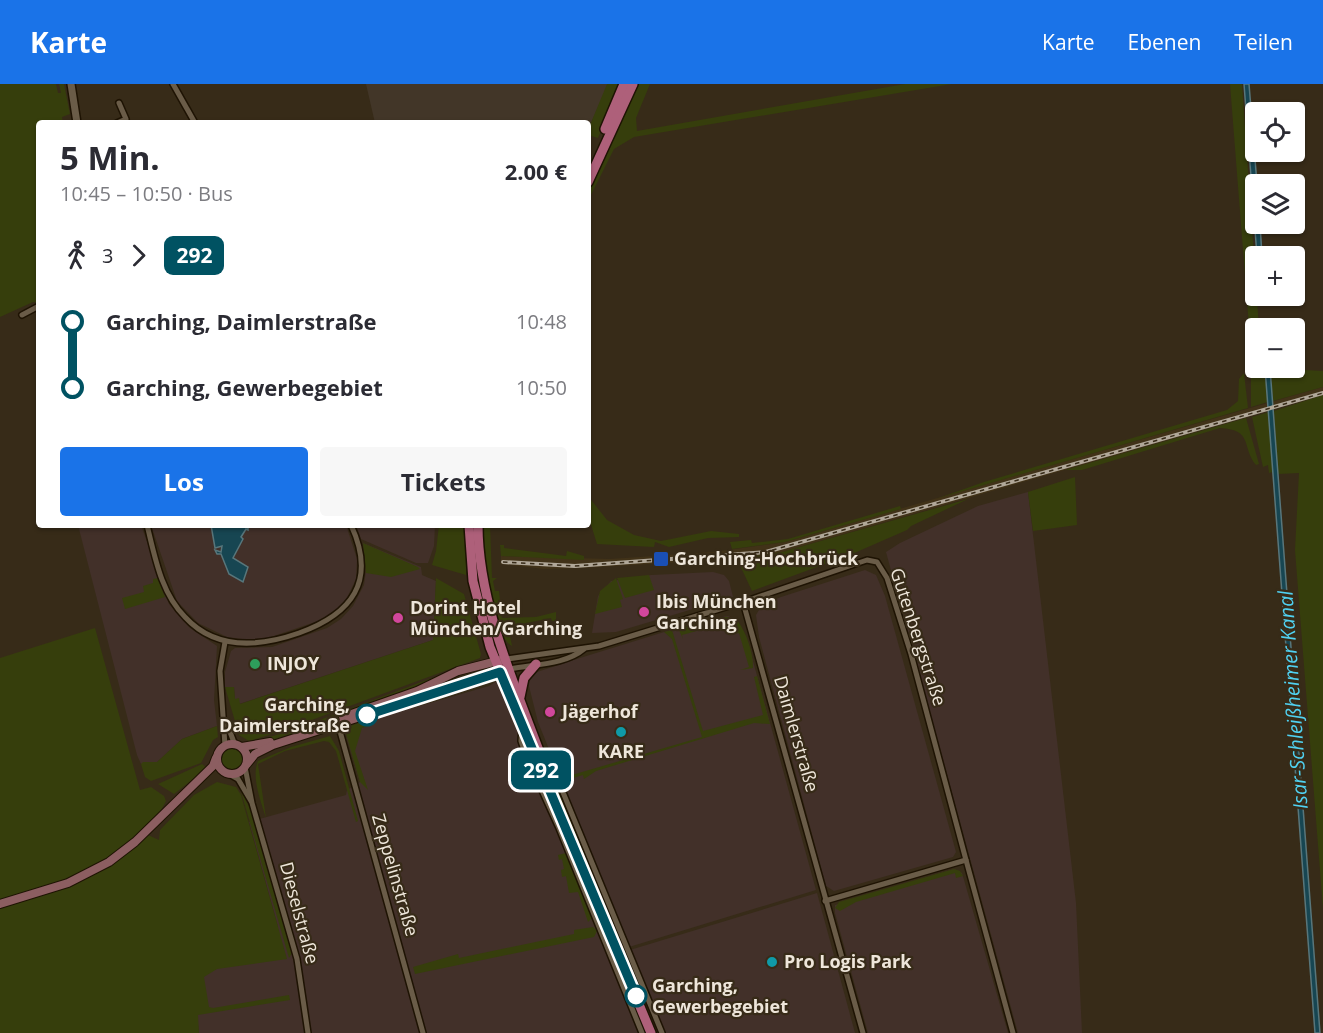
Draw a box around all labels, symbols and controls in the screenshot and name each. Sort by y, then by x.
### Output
text: Karte [30,23,107,61]
text: Karte [1042,28,1095,56]
text: Ebenen [1128,28,1201,56]
text: Teilen [1234,28,1293,56]
map controls [1245,102,1305,378]
button: locate [1245,102,1305,162]
text: 5 Min. [60,135,160,180]
text: 2.00 € [505,156,567,186]
button: layers [1245,174,1305,234]
text: 10:45 – 10:50 · Bus [60,180,233,207]
icon: walk [60,239,93,272]
icon: forward [122,239,155,272]
text: 292 [176,241,212,269]
text: 3 [102,242,113,269]
button: + [1245,246,1305,306]
text: Garching, Daimlerstraße [106,306,377,336]
text: 10:48 [516,308,567,335]
button: − [1245,318,1305,378]
text: Garching, Gewerbegebiet [106,372,383,402]
text: 10:50 [516,374,567,401]
button: Los [60,447,308,516]
button: Tickets [320,447,567,516]
place label: Garching-Hochbrück [674,546,859,570]
marker: Garching-Hochbrück [652,550,670,568]
street label: Gutenbergstraße [885,565,953,709]
place label: Ibis München Garching [656,589,777,634]
water label: Isar-Schleißheimer Kanal [1271,589,1314,810]
place label: Dorint Hotel München/Garching [410,595,582,640]
marker: Ibis München Garching [637,605,651,619]
marker: Dorint Hotel München/Garching [391,611,405,625]
place label: INJOY [267,651,320,675]
marker: INJOY [248,657,262,671]
street label: Daimlerstraße [769,673,825,795]
place label: Garching, Daimlerstraße [219,692,350,737]
place label: Jägerhof [560,699,639,723]
marker: Garching, Daimlerstraße [356,704,378,726]
marker: Jägerhof [543,705,557,719]
marker: KARE [614,725,628,739]
place label: KARE [598,739,644,763]
line badge: 292 [506,750,576,790]
text: 292 [523,756,559,784]
street label: Zeppelinstraße [367,811,425,939]
street label: Dieselstraße [275,859,325,966]
place label: Pro Logis Park [784,949,912,973]
marker: Pro Logis Park [765,955,779,969]
place label: Garching, Gewerbegebiet [652,973,788,1018]
marker: Garching, Gewerbegebiet [625,985,647,1007]

